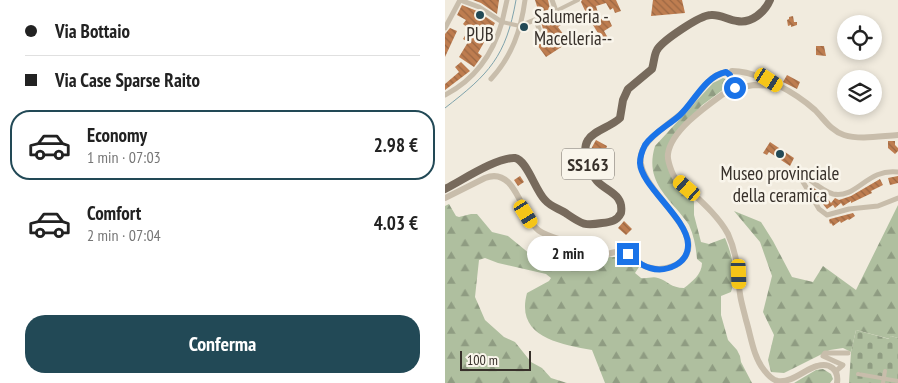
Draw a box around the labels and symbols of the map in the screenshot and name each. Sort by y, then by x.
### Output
place label: Salumeria - Macelleria-- [534,4,612,50]
marker: PUB [474,9,486,21]
marker: Salumeria - Macelleria-- [518,21,530,33]
place label: PUB [466,22,494,46]
car [752,66,785,94]
route start [724,77,746,99]
road number: SS163 [562,148,614,180]
marker: Museo provinciale della ceramica [774,148,786,160]
place label: Museo provinciale della ceramica [721,161,840,207]
car [670,172,703,204]
car [511,197,540,231]
callout: 2 min [528,236,611,272]
route end [617,243,639,265]
car [730,259,747,289]
scale bar [460,348,531,371]

